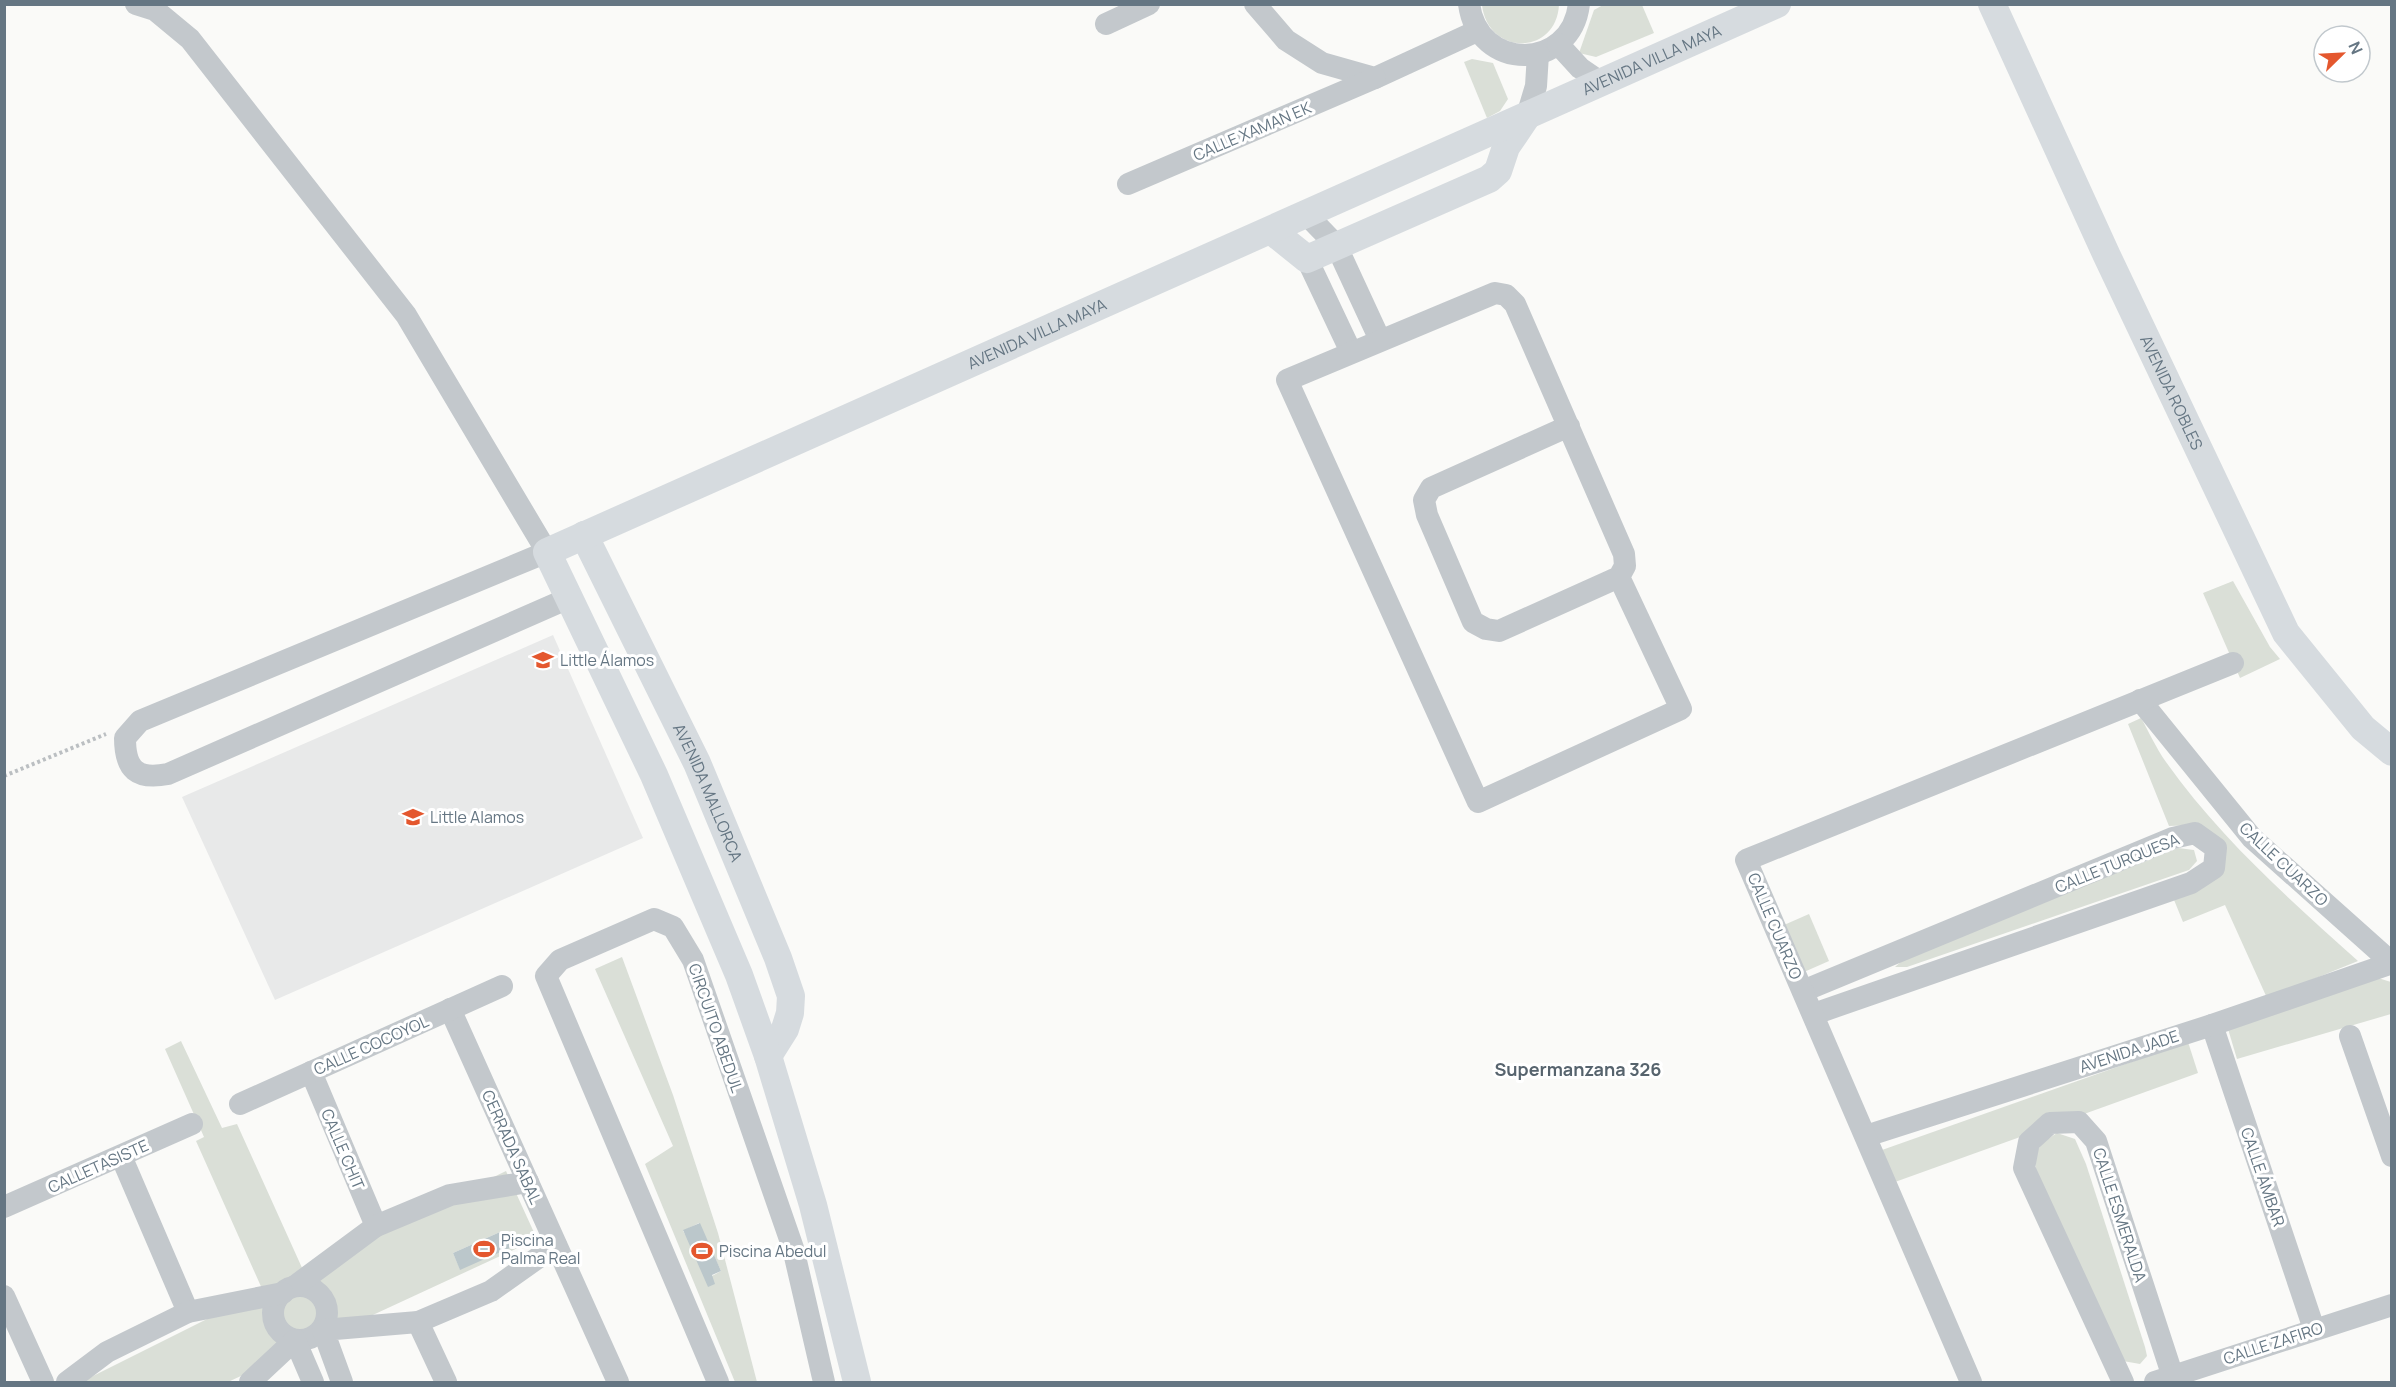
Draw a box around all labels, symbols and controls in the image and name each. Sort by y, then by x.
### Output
street label: AVENIDA VILLA MAYA [1579,19,1725,100]
north arrow [2312,24,2372,84]
text: N [2343,38,2368,58]
street label: CALLE XAMAN EK [1190,96,1315,166]
street label: AVENIDA VILLA MAYA [964,293,1110,374]
street label: AVENIDA ROBLES [2135,331,2208,453]
school or university icon: Little Álamos [531,648,555,672]
place label: Little Álamos [560,649,654,671]
street label: AVENIDA MALLORCA [668,720,748,865]
school or university icon: Little Alamos [401,805,425,829]
place label: Little Alamos [430,806,524,828]
street label: CALLE CUARZO [2235,817,2333,911]
street label: CALLE TURQUESA [2052,828,2182,898]
street label: CALLE CUARZO [1743,869,1808,983]
street label: CIRCUITO ABEDUL [684,961,748,1095]
street label: CALLE COCOYOL [310,1010,432,1080]
street label: AVENIDA JADE [2076,1025,2182,1077]
district label: Supermanzana 326 [1494,1057,1662,1081]
street label: CERRADA SABAL [477,1086,547,1208]
street label: CALLE CHIT [316,1105,370,1193]
street label: CALLE ÁMBAR [2236,1124,2290,1230]
street label: CALLETASISTE [44,1134,152,1198]
street label: CALLE ESMERALDA [2088,1145,2152,1285]
place label: Piscina Palma Real [501,1229,580,1269]
sports icon: Piscina Palma Real [472,1237,496,1261]
sports icon: Piscina Abedul [690,1239,714,1263]
place label: Piscina Abedul [719,1240,826,1262]
street label: CALLE ZAFIRO [2220,1316,2326,1369]

